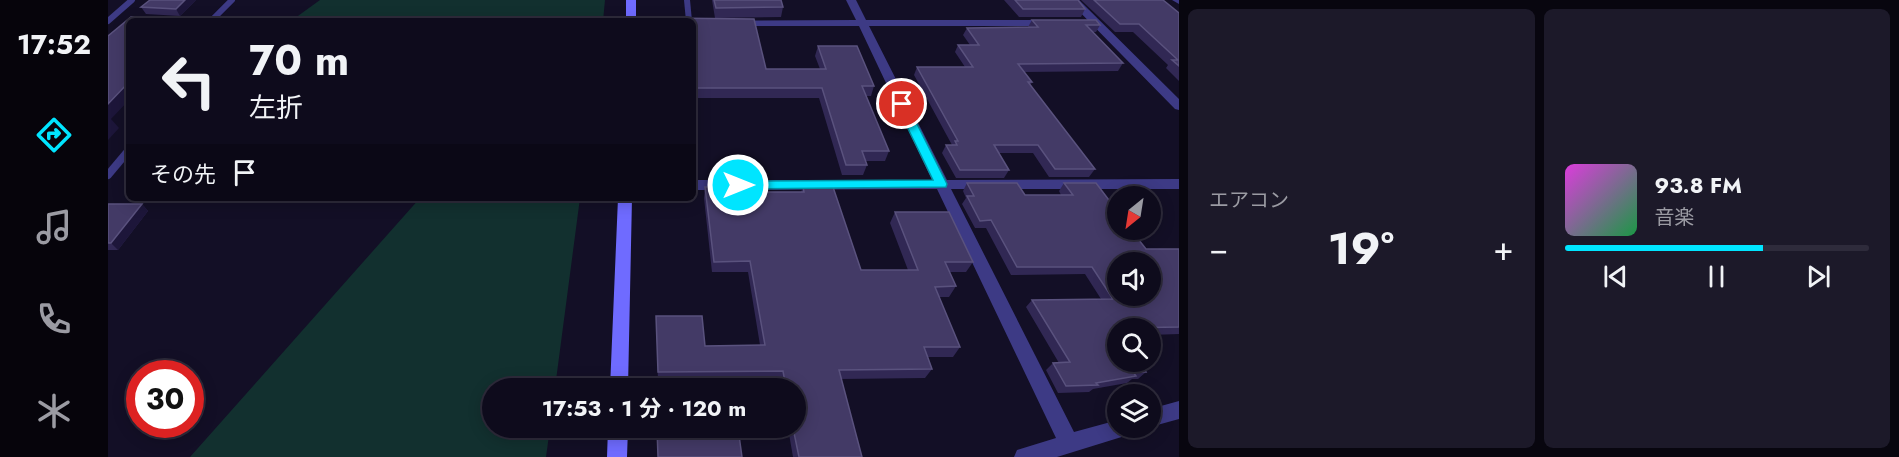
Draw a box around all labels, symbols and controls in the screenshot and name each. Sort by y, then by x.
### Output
text: 17:52 [17,25,91,64]
text: 70 m [249,30,349,91]
icon: left [150,42,228,120]
pin [876,78,927,129]
icon: arrive [885,87,918,120]
text: 左折 [249,88,303,127]
icon: directions [33,114,75,156]
position arrow [706,153,770,217]
icon: arrive [228,156,261,189]
text: その先 [150,158,216,190]
text: 93.8 FM [1655,169,1742,201]
north arrow [1107,186,1161,240]
map controls [1107,186,1161,438]
text: エアコン [1209,186,1289,215]
text: 音楽 [1655,203,1695,232]
icon: music [33,206,75,248]
text: 19° [1328,216,1394,281]
text: − [1209,225,1228,272]
text: + [1493,225,1513,272]
button: sound [1107,252,1161,306]
icon: previous [1599,260,1632,293]
icon: pause [1700,260,1733,293]
icon: next [1802,260,1835,293]
icon: phone [33,298,75,340]
button: search [1107,318,1161,372]
speed limit sign: 30 [126,360,204,438]
button: layers [1107,384,1161,438]
icon: climate [33,390,75,432]
text: 17:53 · 1 分 · 120 m [542,392,746,424]

